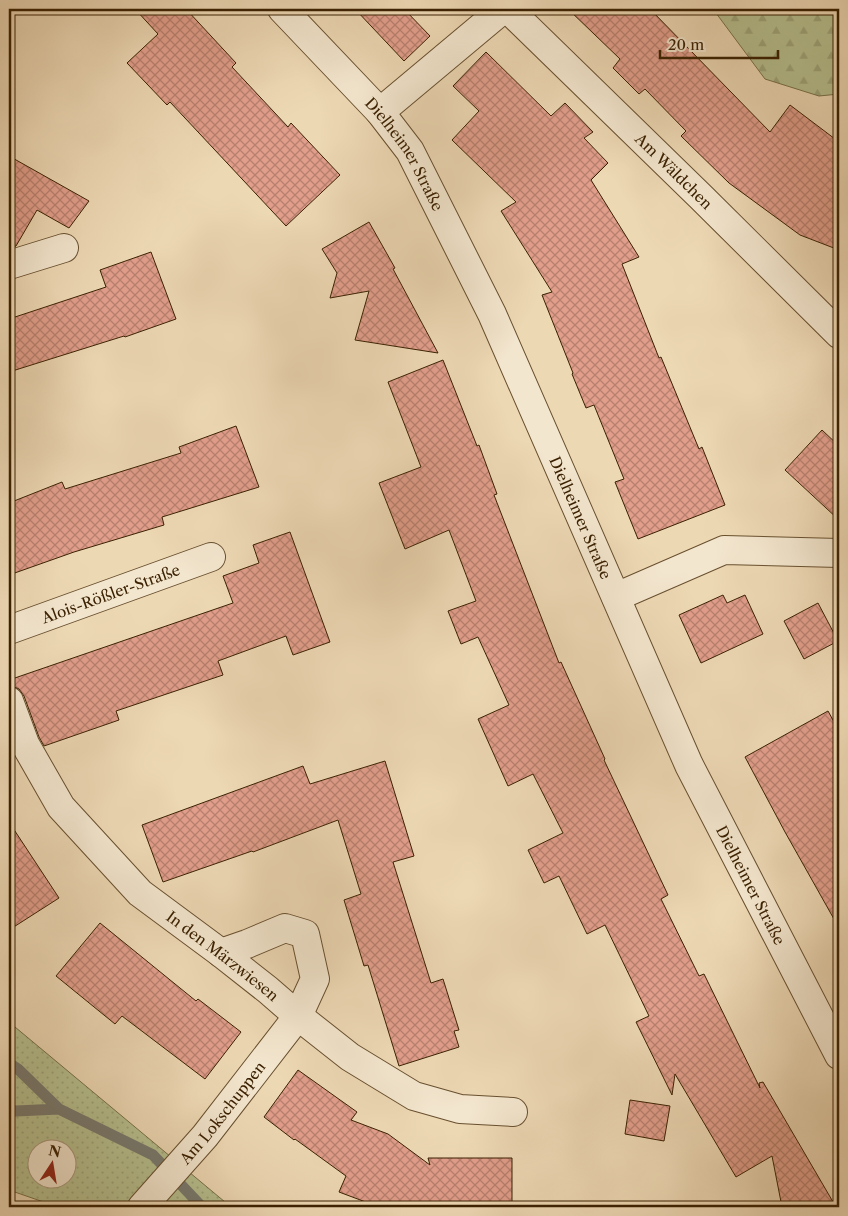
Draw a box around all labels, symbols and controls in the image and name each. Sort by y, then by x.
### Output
scale bar [660,28,778,60]
text: 20 m [668,35,704,54]
street label: Dielheimer Straße [361,93,448,214]
street label: Am Wäldchen [631,128,717,213]
street label: Dielheimer Straße [546,453,616,582]
street label: Alois-Rößler-Straße [38,560,182,627]
street label: Dielheimer Straße [712,822,790,948]
street label: In den Märzwiesen [163,906,283,1005]
street label: Am Lokschuppen [175,1057,269,1168]
north arrow [28,1138,78,1188]
text: N [47,1141,63,1161]

